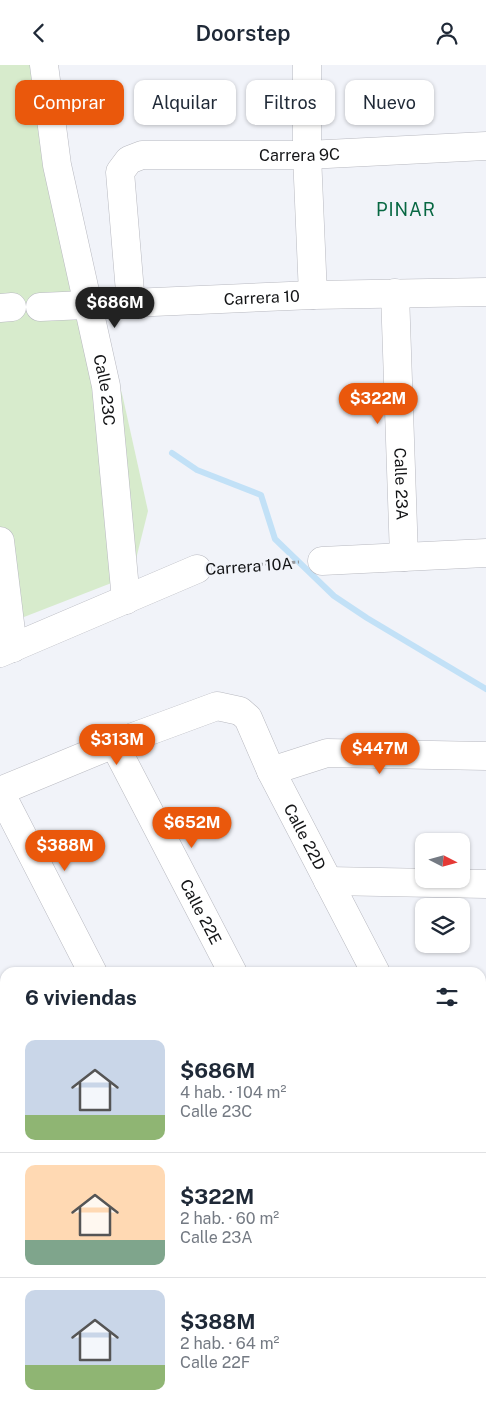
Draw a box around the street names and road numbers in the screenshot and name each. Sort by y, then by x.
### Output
street label: Carrera 9C [259,144,341,165]
street label: Carrera 10 [223,287,301,309]
street label: Calle 23C [89,352,119,427]
street label: Calle 23A [390,447,412,521]
street label: Carrera 10A [205,554,293,579]
street label: Calle 22D [280,801,330,873]
street label: Calle 22E [176,876,225,948]

